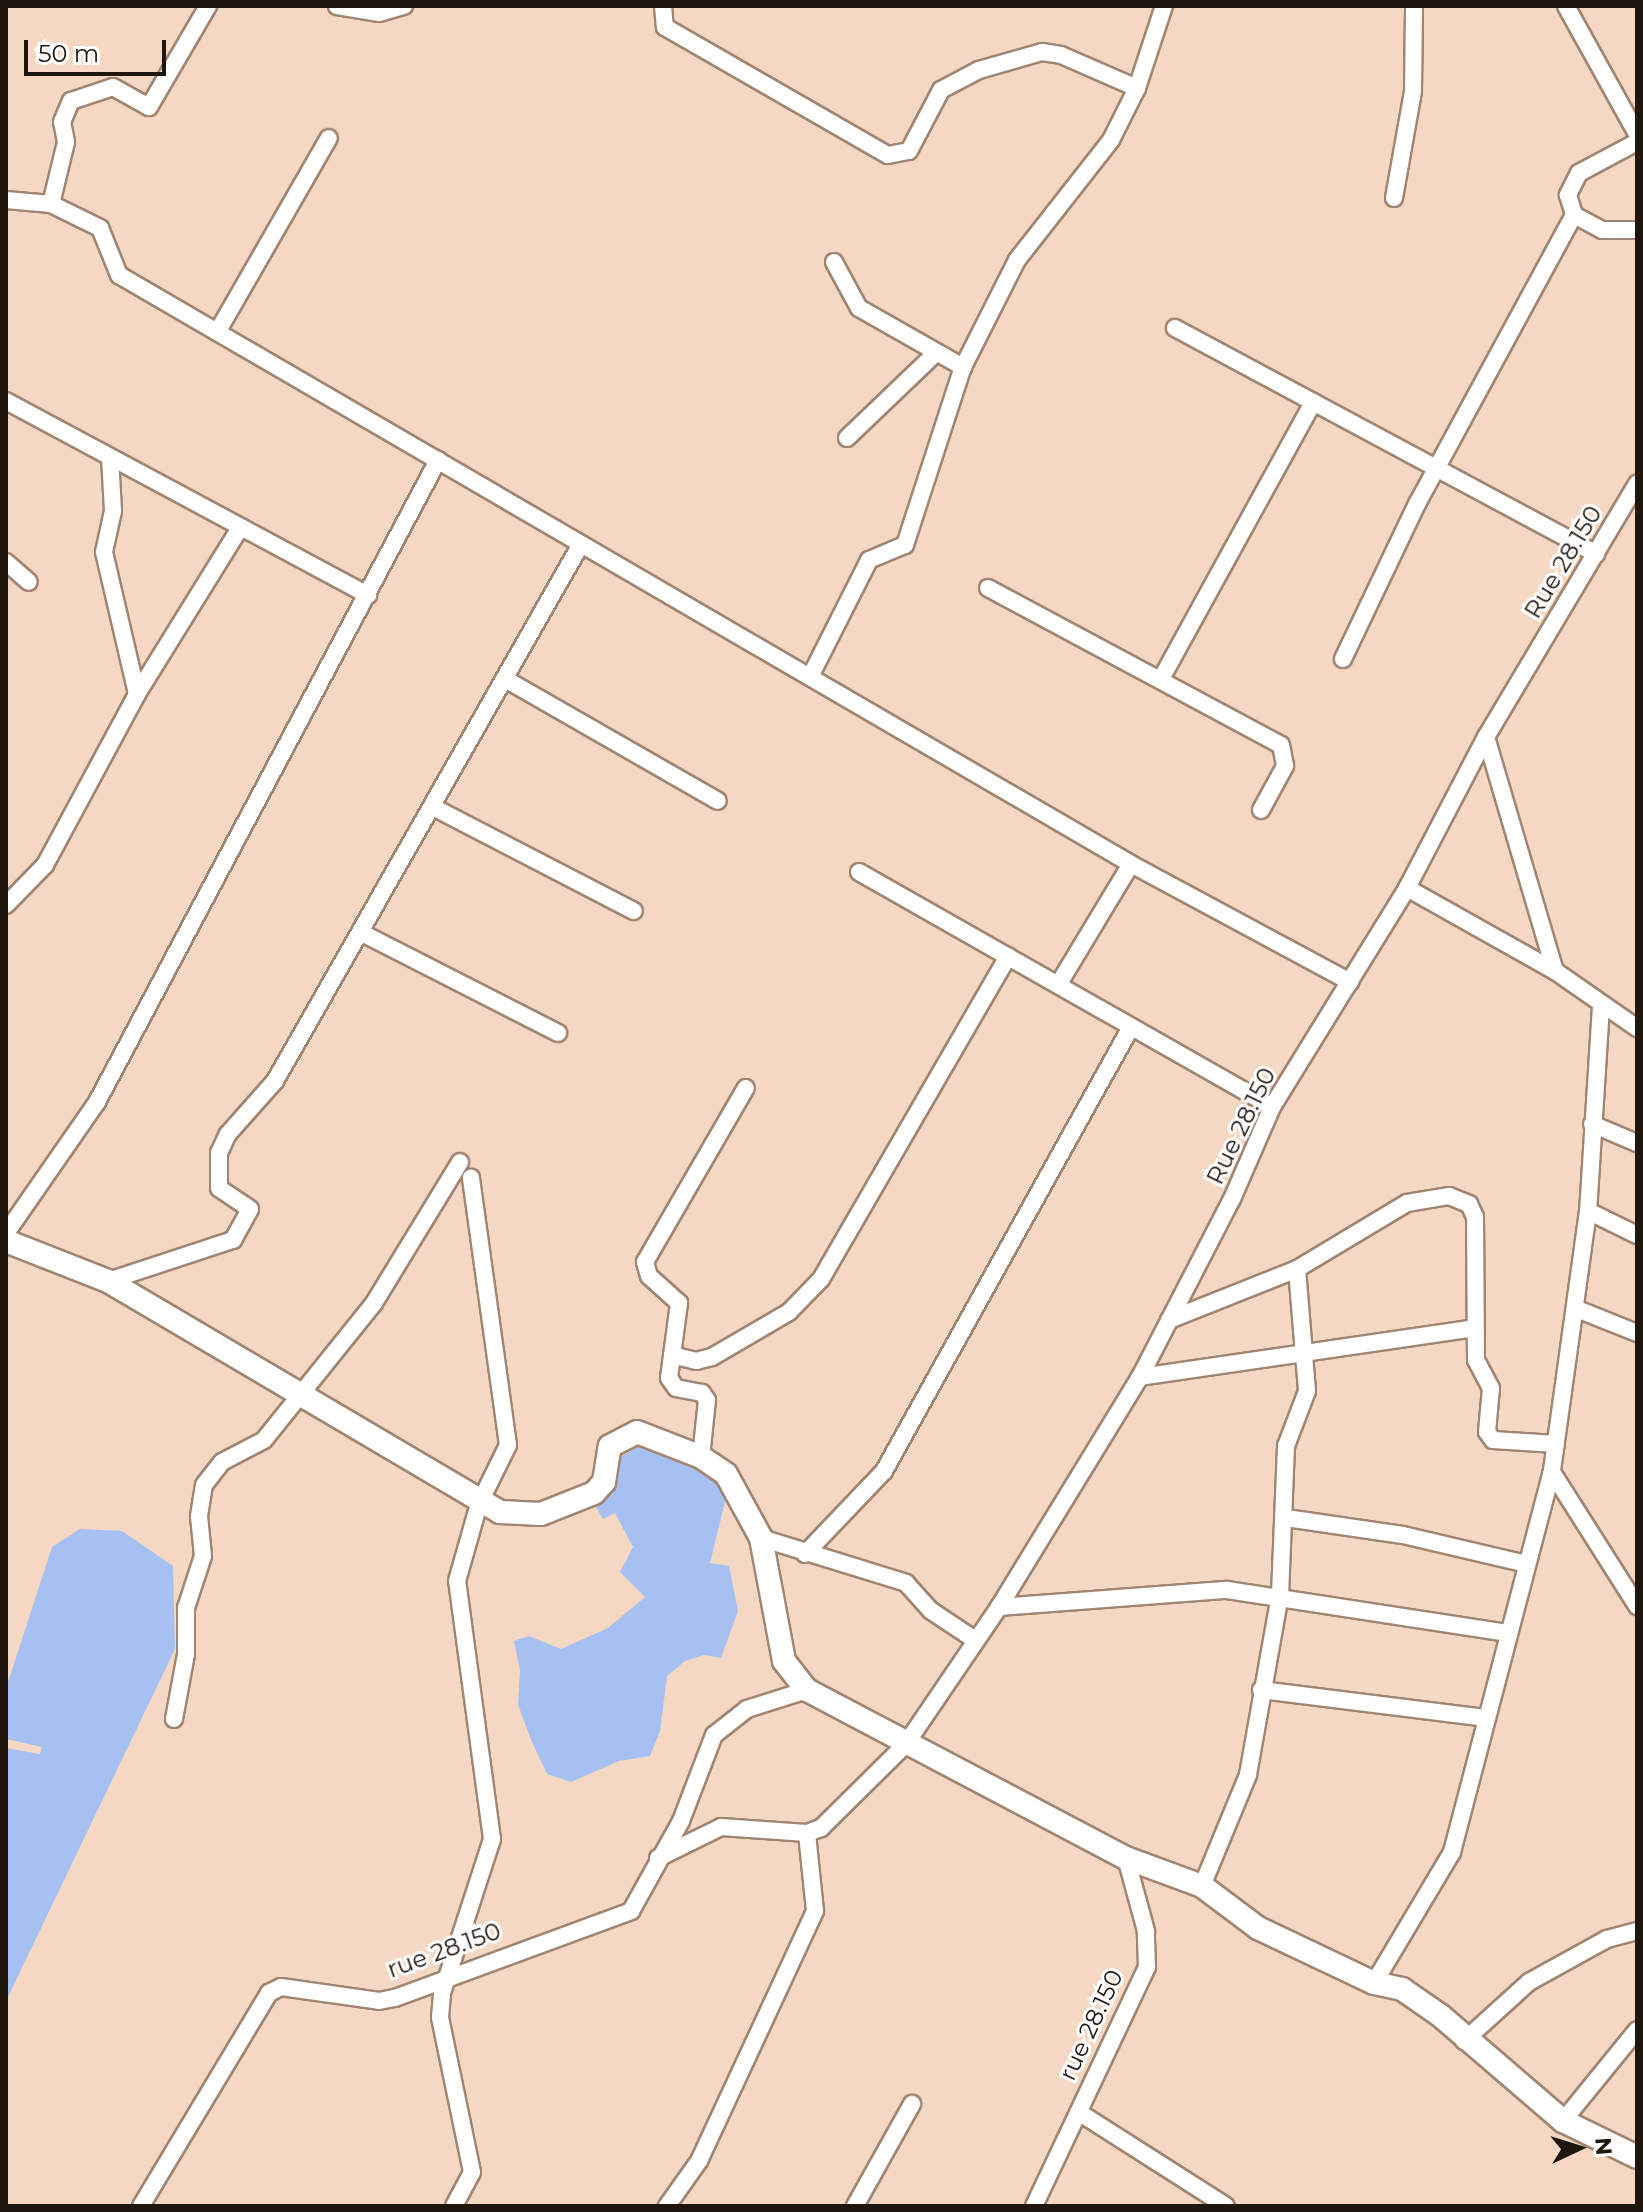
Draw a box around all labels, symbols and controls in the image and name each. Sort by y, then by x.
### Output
scale bar [28,24,170,74]
text: 50 m [38,39,99,68]
street label: Rue 28.150 [1518,500,1608,624]
street label: Rue 28.150 [1200,1063,1282,1189]
street label: rue 28.150 [383,1916,505,1984]
street label: rue 28.150 [1053,1965,1129,2085]
north arrow [1539,2108,1619,2188]
text: N [1589,2136,1618,2156]

